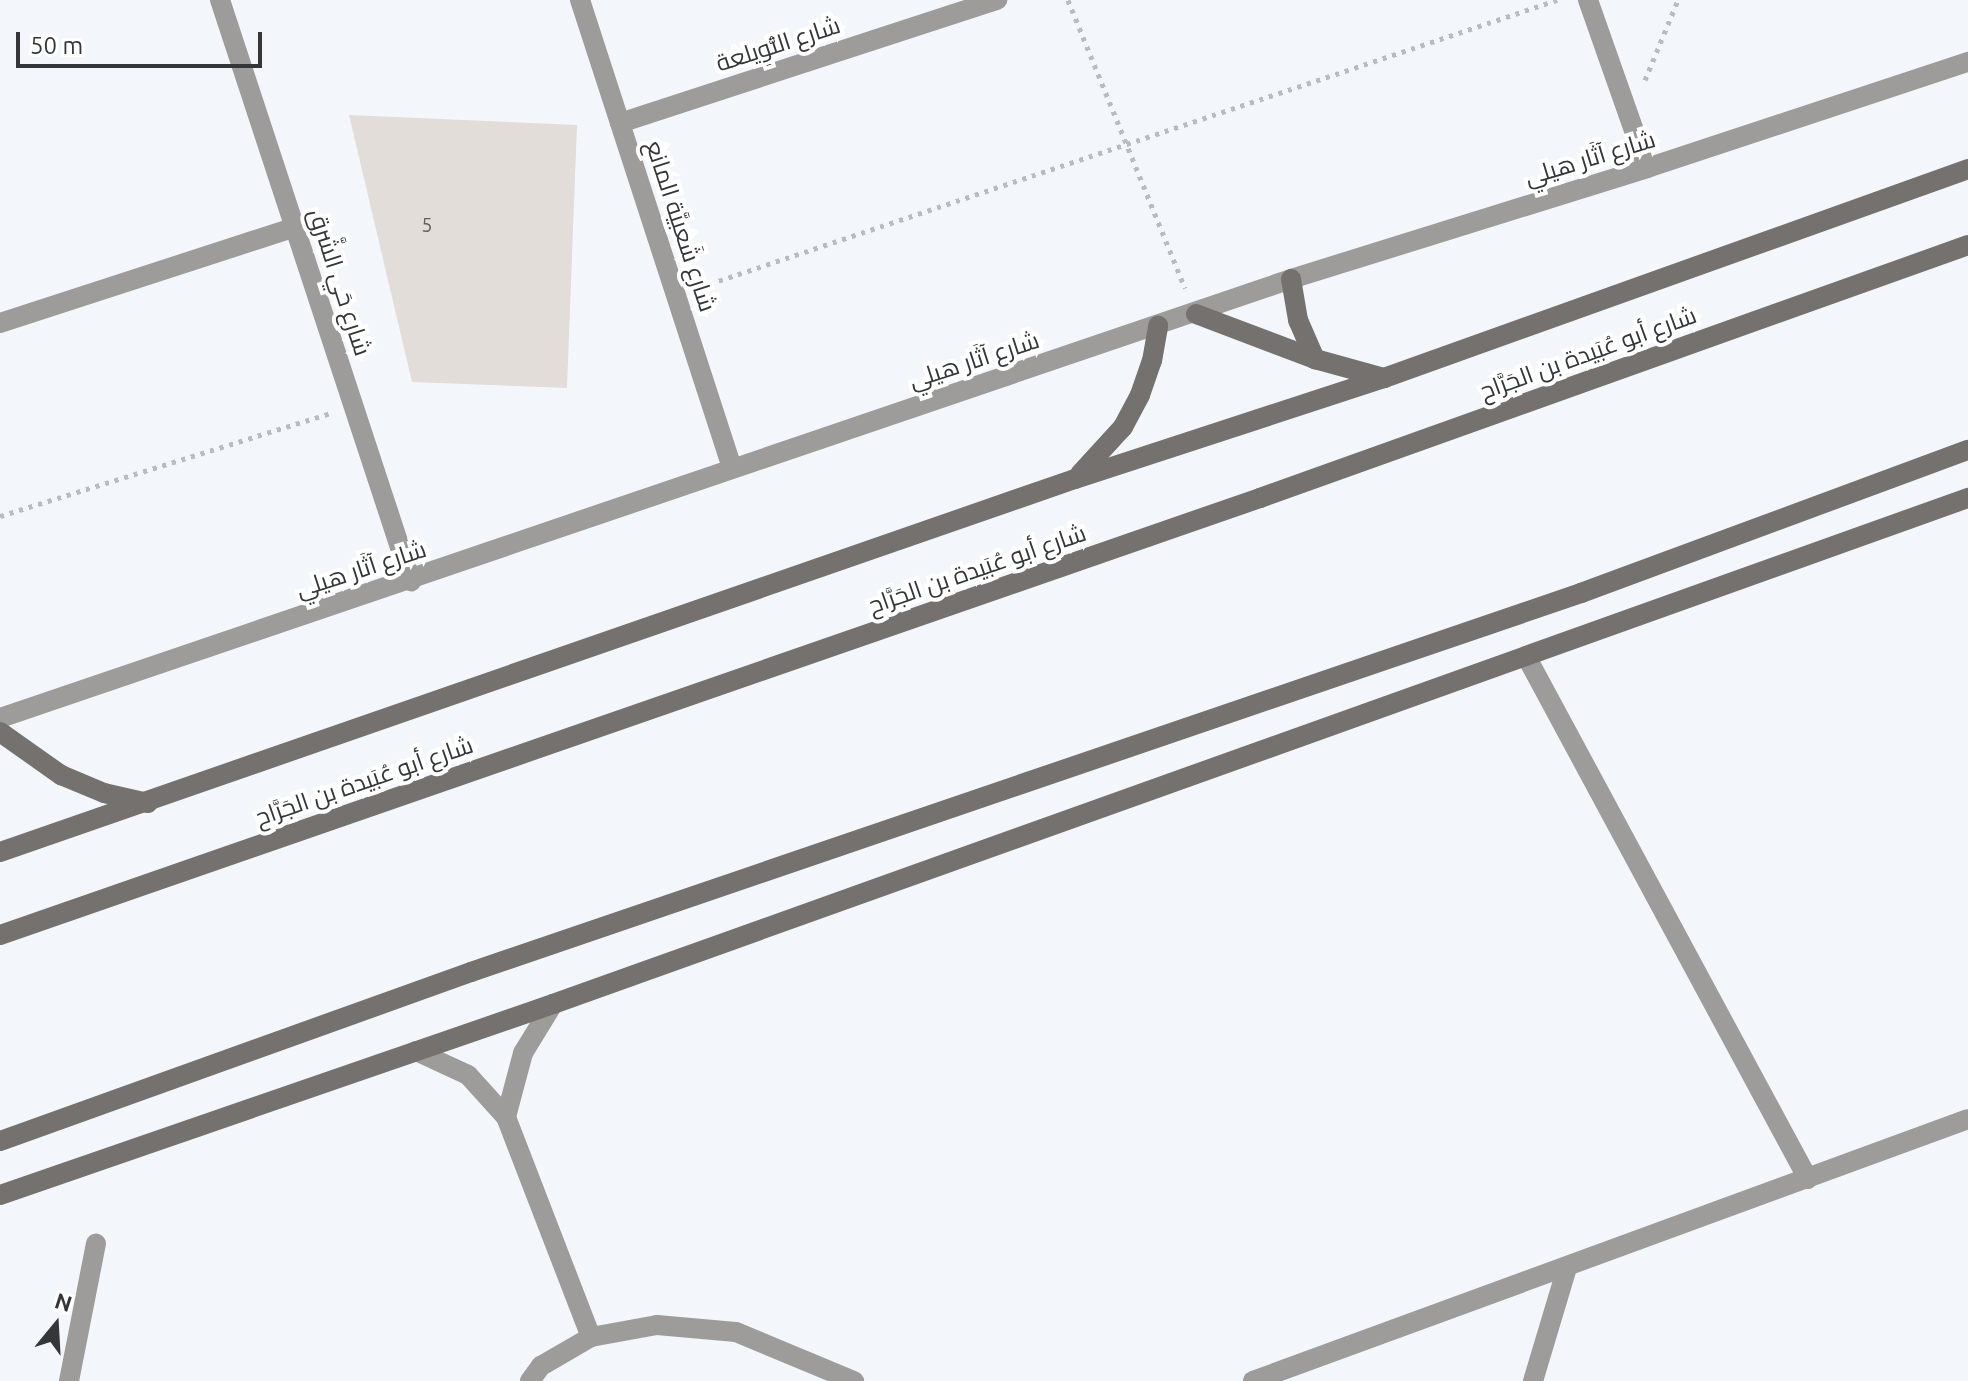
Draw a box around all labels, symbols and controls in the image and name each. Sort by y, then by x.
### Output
street label: شارع التُّوِيلعة [712,10,844,78]
scale bar [20,16,266,66]
text: 50 m [30,32,83,59]
street label: شارع آثَار هيلي [1521,124,1659,192]
street label: شارع شَعبيَّة المانع [640,137,722,315]
street label: شارع حَي الشَّرق [303,205,377,359]
house number: 5 [421,212,433,236]
street label: شارع أبو عُبَيدة بن الجَرَّاح [1476,300,1700,406]
street label: شارع آثَار هيلي [905,325,1043,395]
street label: شارع أبو عُبَيدة بن الجَرَّاح [864,518,1090,620]
street label: شارع آثَار هيلي [292,534,430,604]
street label: شارع أبو عُبَيدة بن الجَرَّاح [251,730,477,832]
north arrow [16,1285,96,1365]
text: N [52,1287,75,1316]

